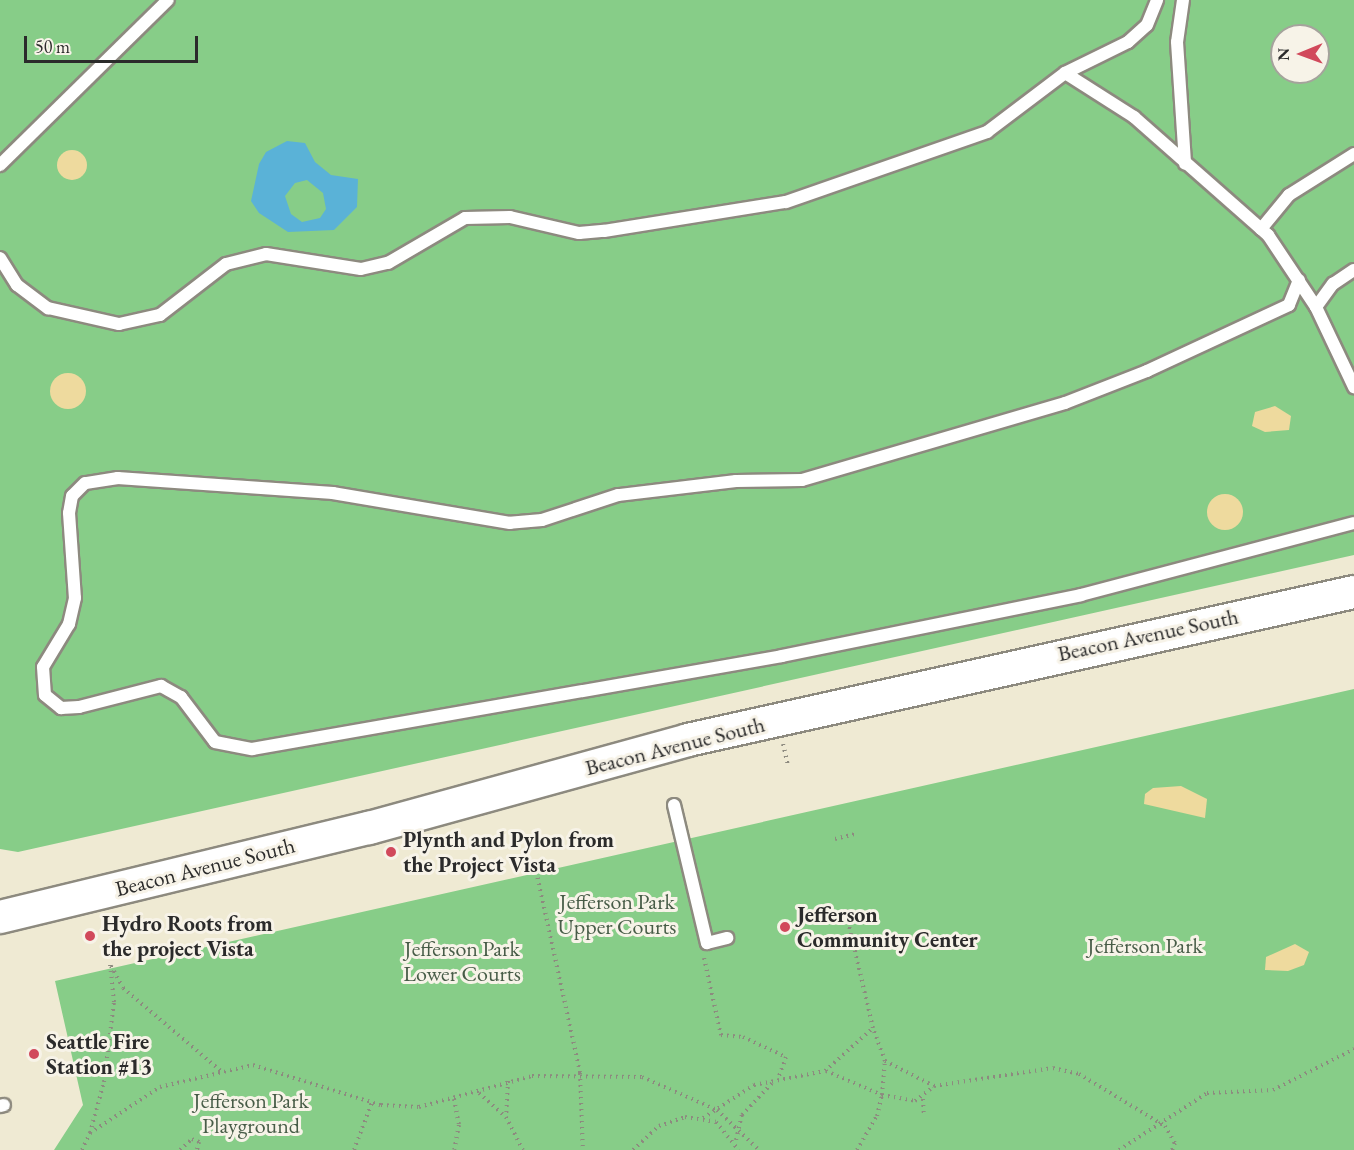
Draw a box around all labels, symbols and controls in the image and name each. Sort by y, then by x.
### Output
scale bar [27,24,201,62]
north arrow [1270,24,1330,84]
text: 50 m [35,35,70,58]
text: N [1273,48,1294,61]
street label: Beacon Avenue South [1055,603,1241,667]
street label: Beacon Avenue South [582,711,768,781]
place label: Plynth and Pylon from the Project Vista [403,826,614,878]
street label: Beacon Avenue South [112,832,298,902]
marker: Plynth and Pylon from the Project Vista [384,845,398,859]
park label: Jefferson Park Upper Courts [558,888,676,939]
place label: Jefferson Community Center [797,901,978,952]
place label: Hydro Roots from the project Vista [102,910,273,962]
marker: Jefferson Community Center [778,920,792,934]
marker: Hydro Roots from the project Vista [83,929,97,943]
park label: Jefferson Park [1087,933,1203,959]
park label: Jefferson Park Lower Courts [403,935,521,986]
place label: Seattle Fire Station #13 [46,1028,152,1080]
marker: Seattle Fire Station #13 [27,1047,41,1061]
park label: Jefferson Park Playground [193,1087,309,1138]

